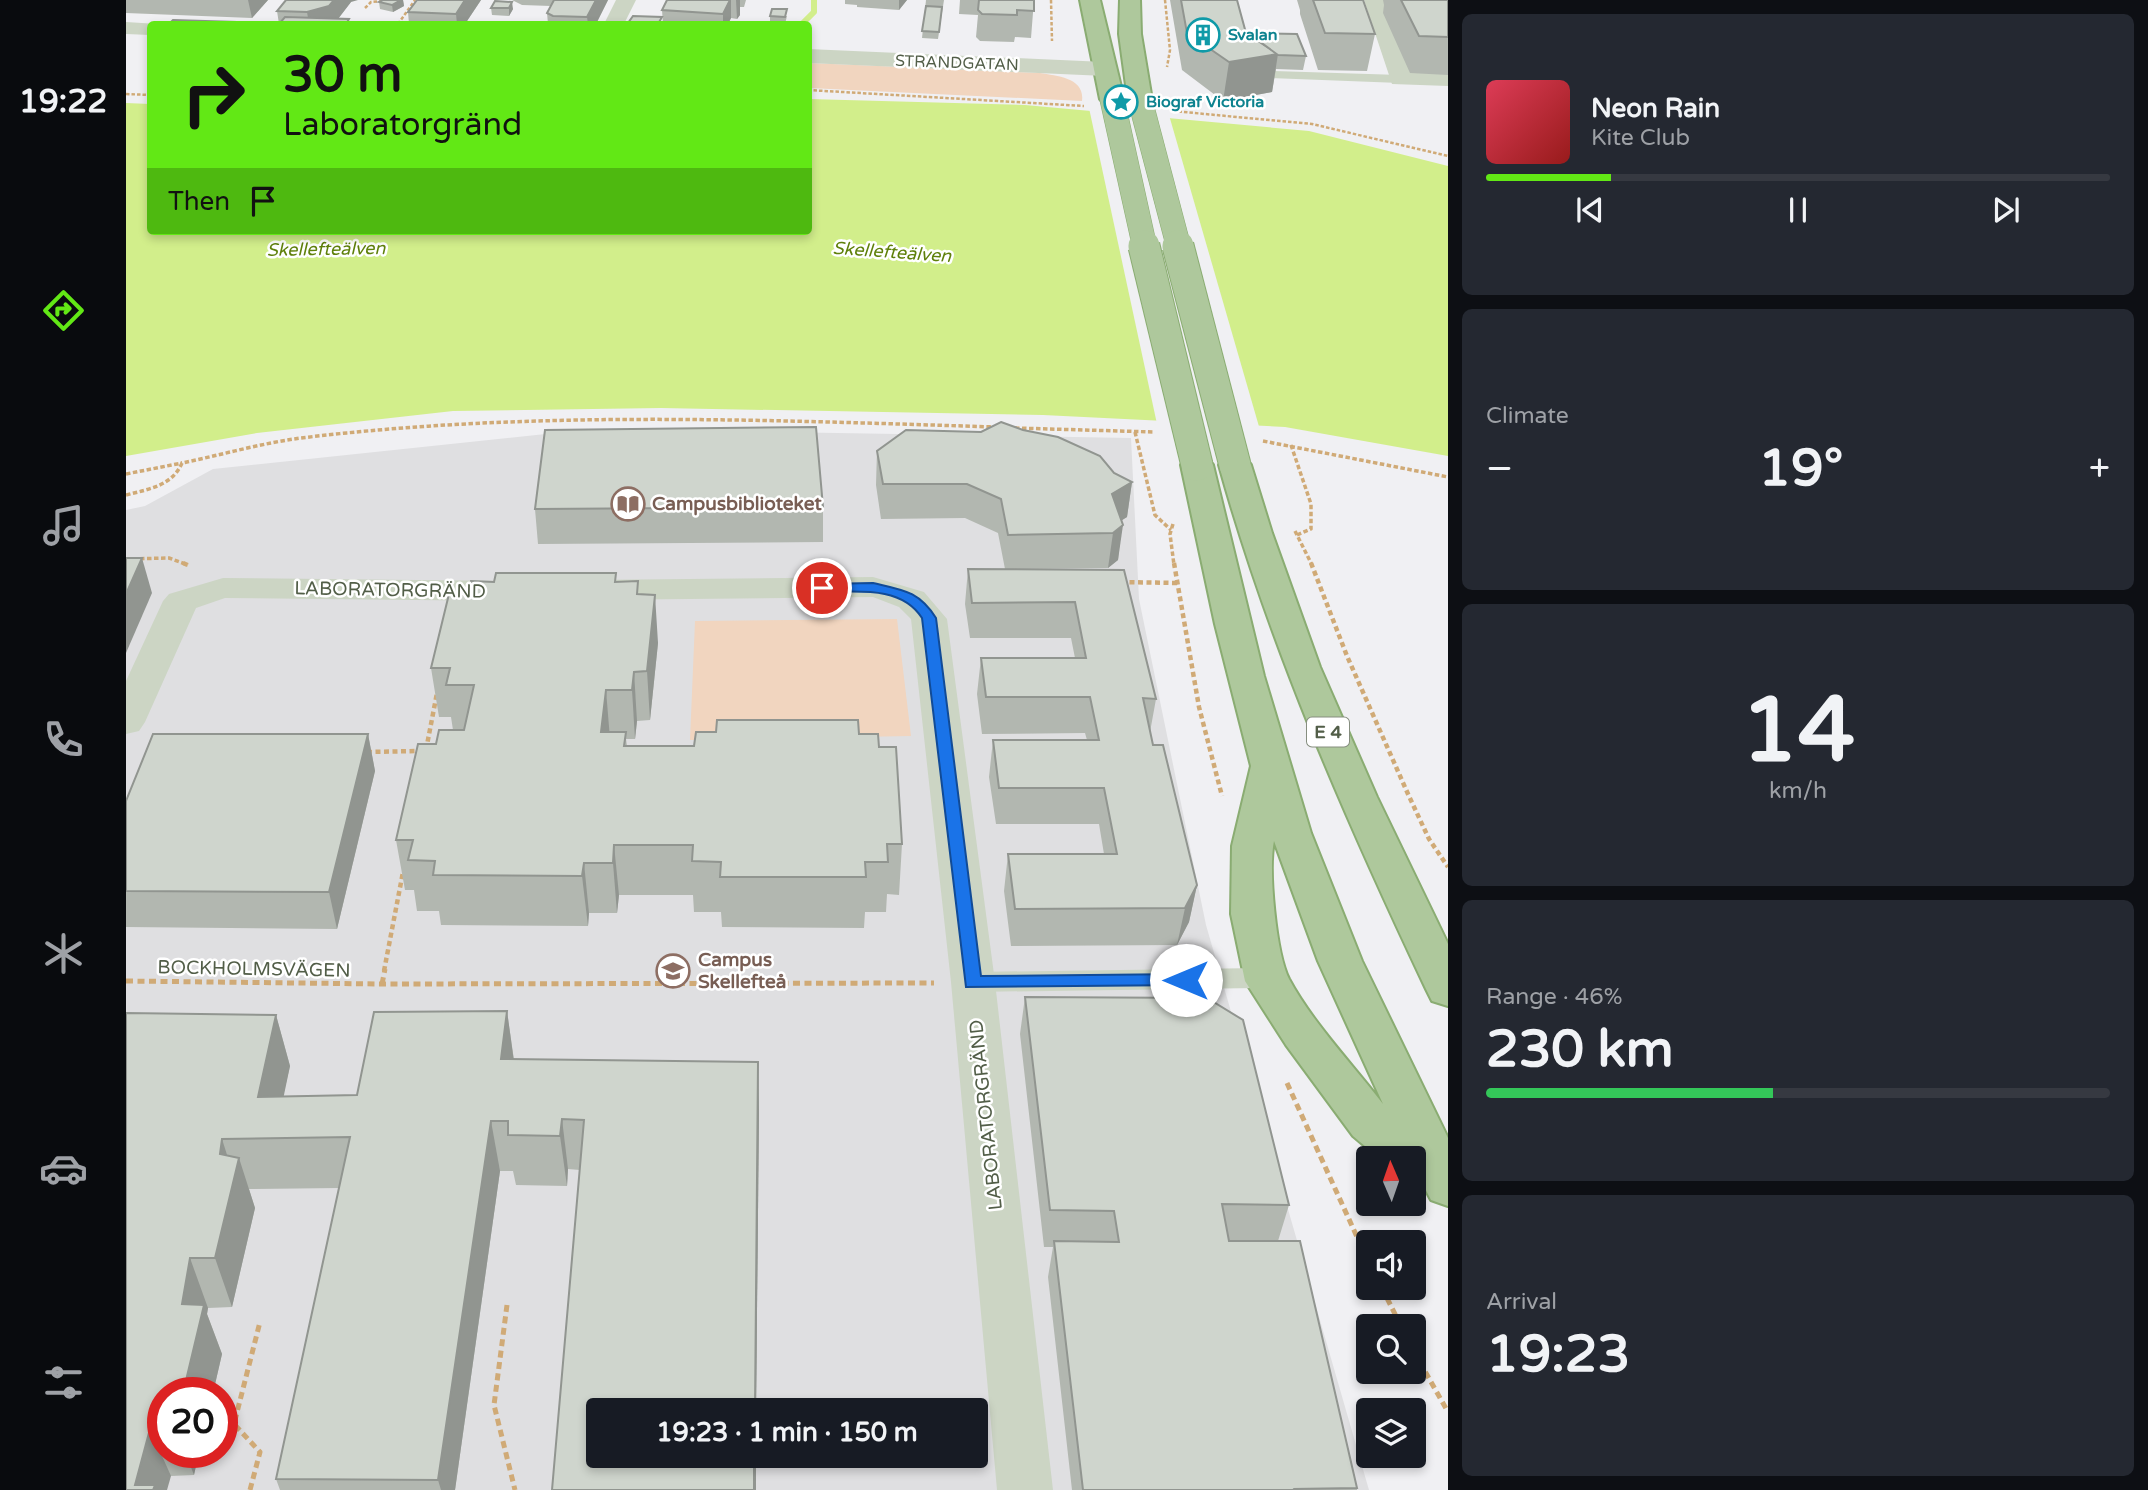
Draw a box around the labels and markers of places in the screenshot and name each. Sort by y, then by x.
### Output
building icon: Svalan [1184,16,1222,54]
place label: Svalan [1228,25,1277,45]
place icon: Biograf Victoria [1102,83,1140,121]
place label: Biograf Victoria [1146,92,1264,112]
library icon: Campusbiblioteket [609,485,647,523]
place label: Campusbiblioteket [652,493,822,516]
pin [792,558,852,618]
place label: Campus Skellefteå [698,949,786,993]
school or university icon: Campus Skellefteå [654,952,692,990]

